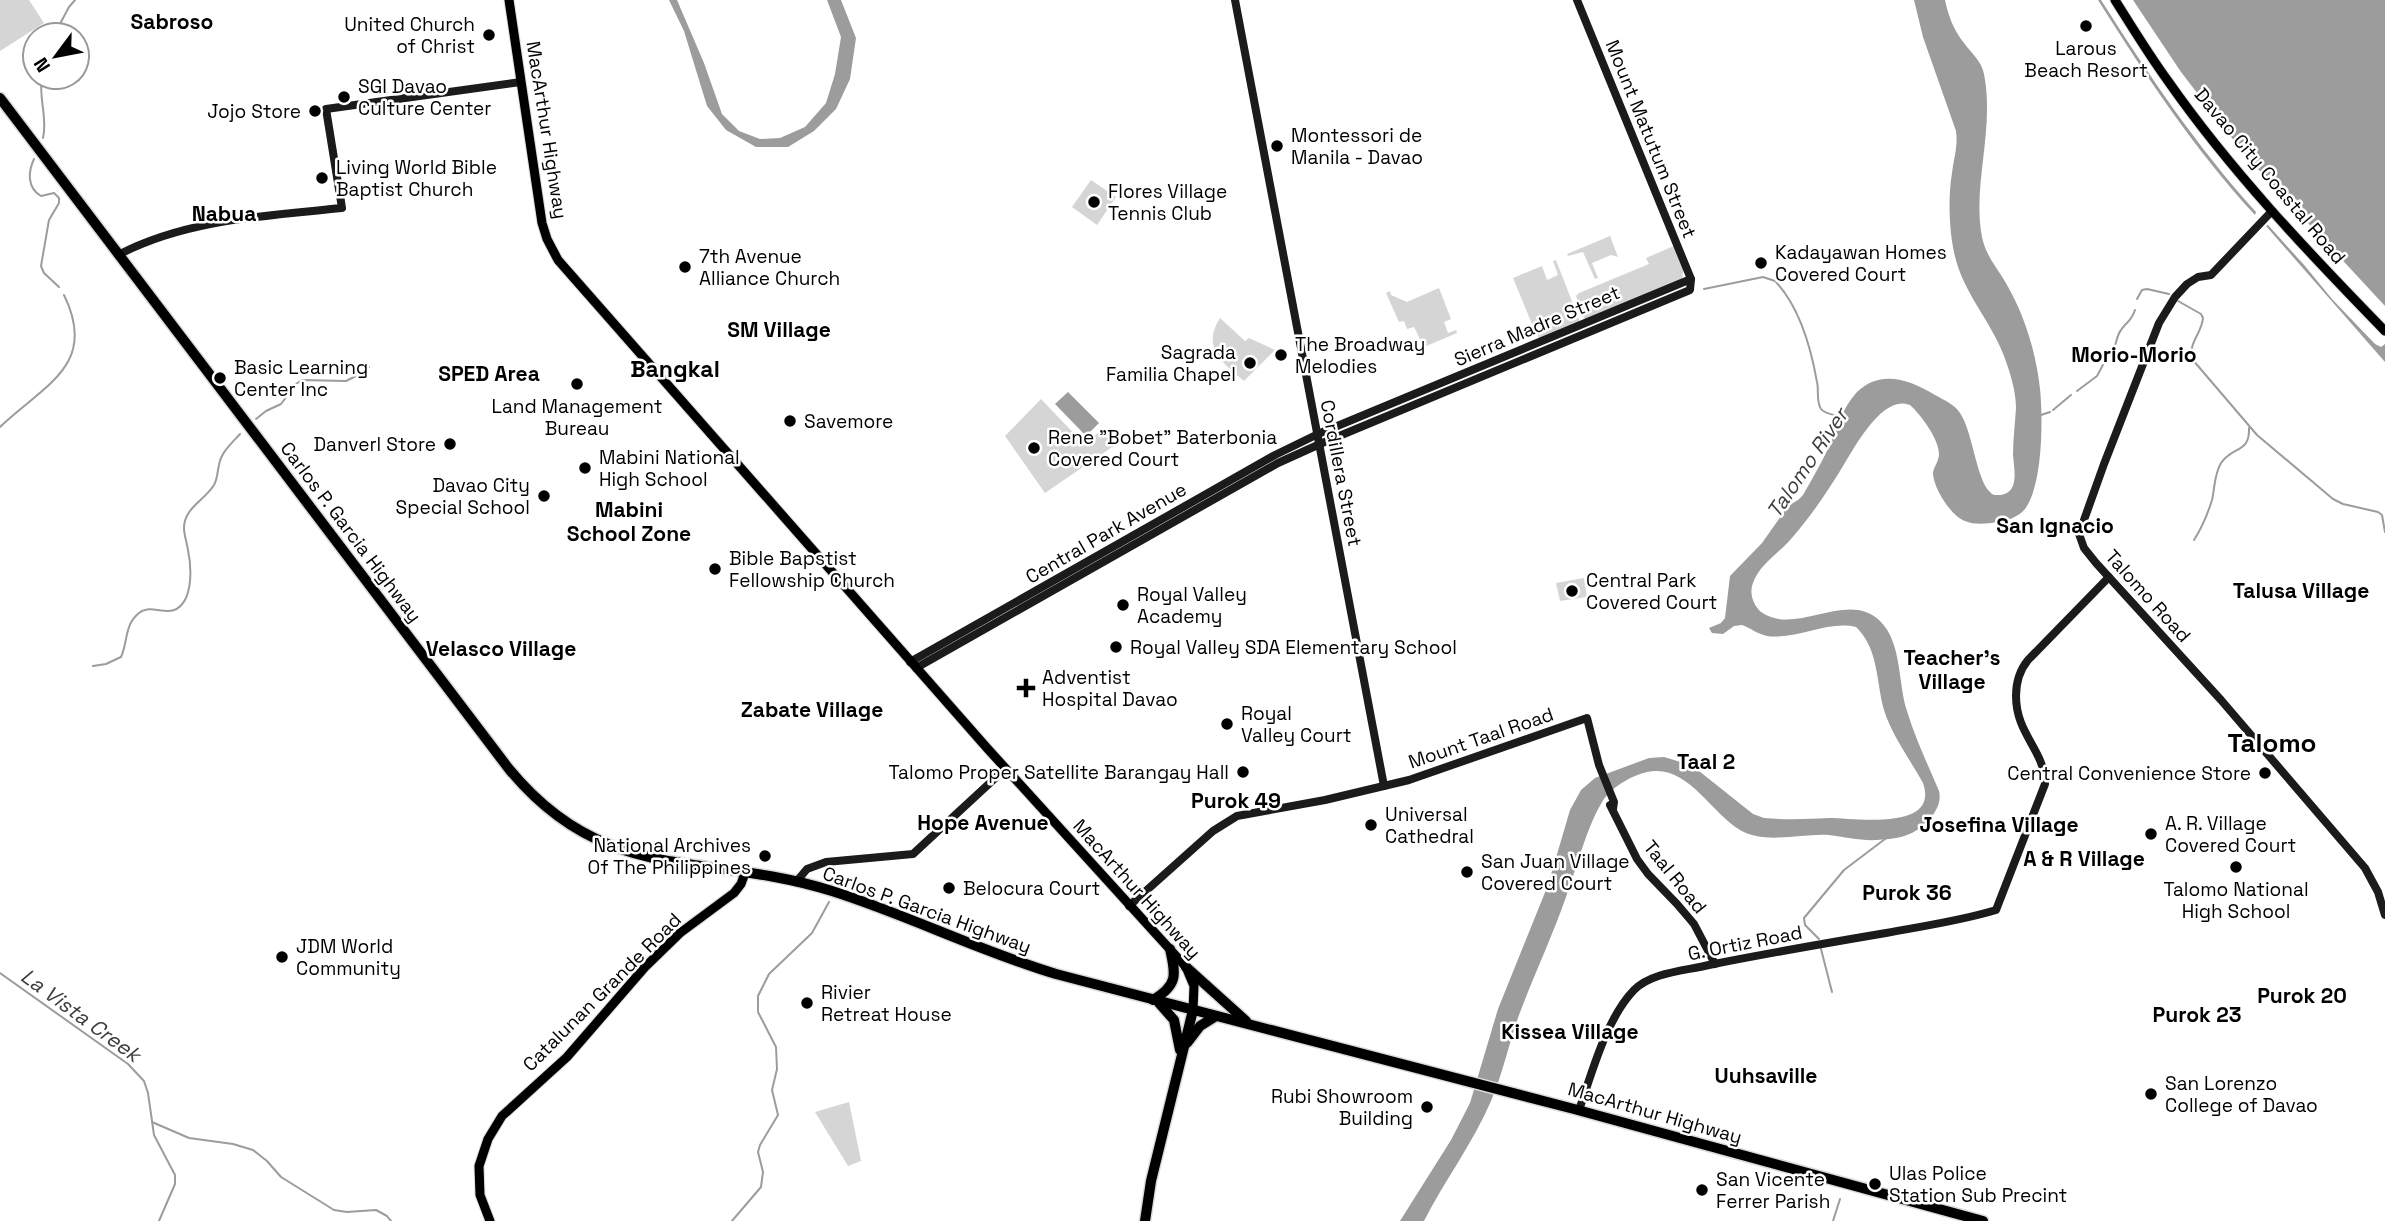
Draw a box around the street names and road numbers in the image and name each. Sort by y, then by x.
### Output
street label: Mount Matutum Street [1600,36,1702,242]
street label: MacArthur Highway [521,39,573,221]
street label: Davao City Coastal Road [2189,83,2351,269]
street label: Sierra Madre Street [1450,280,1624,372]
street label: Cordillera Street [1315,398,1367,548]
street label: Carlos P. Garcia Highway [275,436,427,628]
street label: Central Park Avenue [1021,477,1191,589]
street label: Talomo Road [2100,544,2196,648]
street label: Mount Taal Road [1405,701,1557,775]
street label: MacArthur Highway [1068,814,1206,964]
street label: Taal Road [1638,835,1712,919]
street label: Carlos P. Garcia Highway [819,861,1035,959]
street label: Catalunan Grande Road [517,907,687,1077]
street label: G. Ortiz Road [1686,920,1804,966]
street label: MacArthur Highway [1565,1076,1745,1150]

